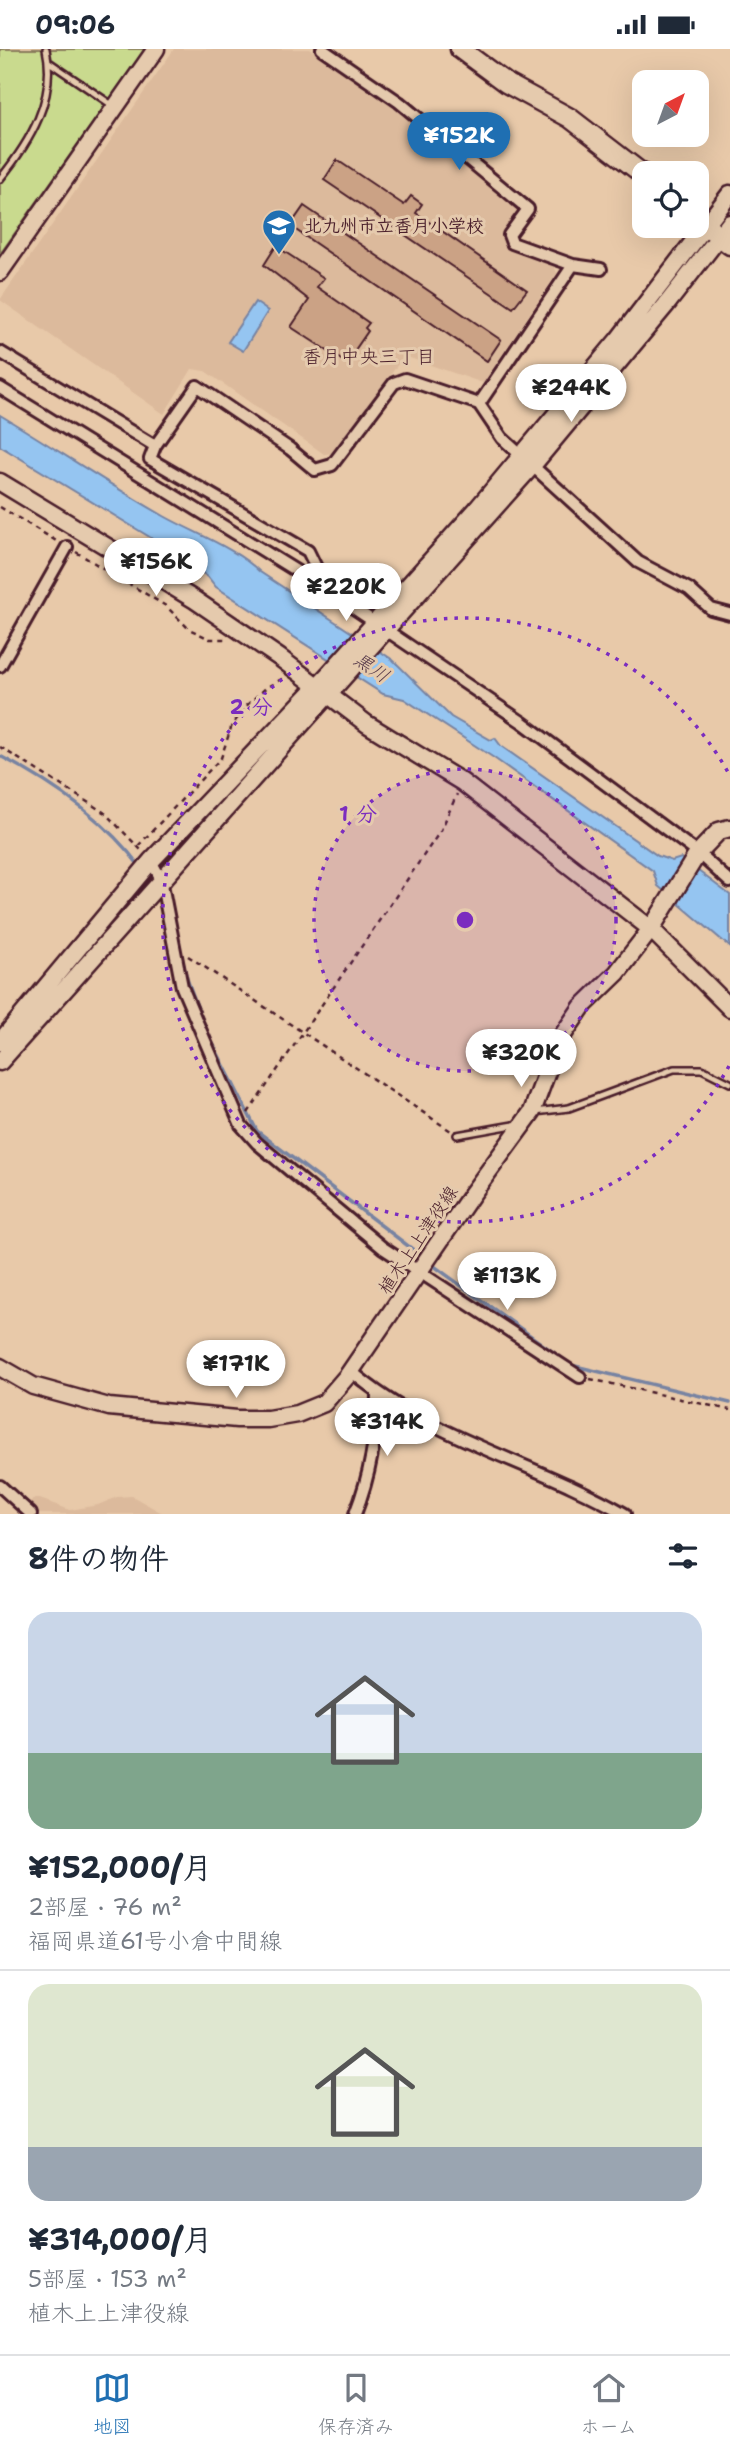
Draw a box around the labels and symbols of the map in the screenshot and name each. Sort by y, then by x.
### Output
north arrow [632,70,709,147]
pin: ¥152K [410,113,508,172]
school or university icon: 北九州市立香月小学校 [260,207,298,256]
place label: 北九州市立香月小学校 [304,214,484,238]
district label: 香月中央三丁目 [302,344,436,369]
pin: ¥244K [522,365,620,424]
pin: ¥156K [107,539,205,598]
pin: ¥220K [297,563,395,623]
water label: 黒川 [349,646,394,688]
text: 2 分 [230,693,272,721]
text: 1 分 [339,800,377,828]
centre of rings [453,908,477,932]
pin: ¥320K [472,1030,570,1089]
street label: 植木上上津役線 [373,1181,463,1299]
pin: ¥113K [458,1253,556,1312]
pin: ¥171K [187,1341,285,1400]
pin: ¥314K [338,1399,436,1458]

